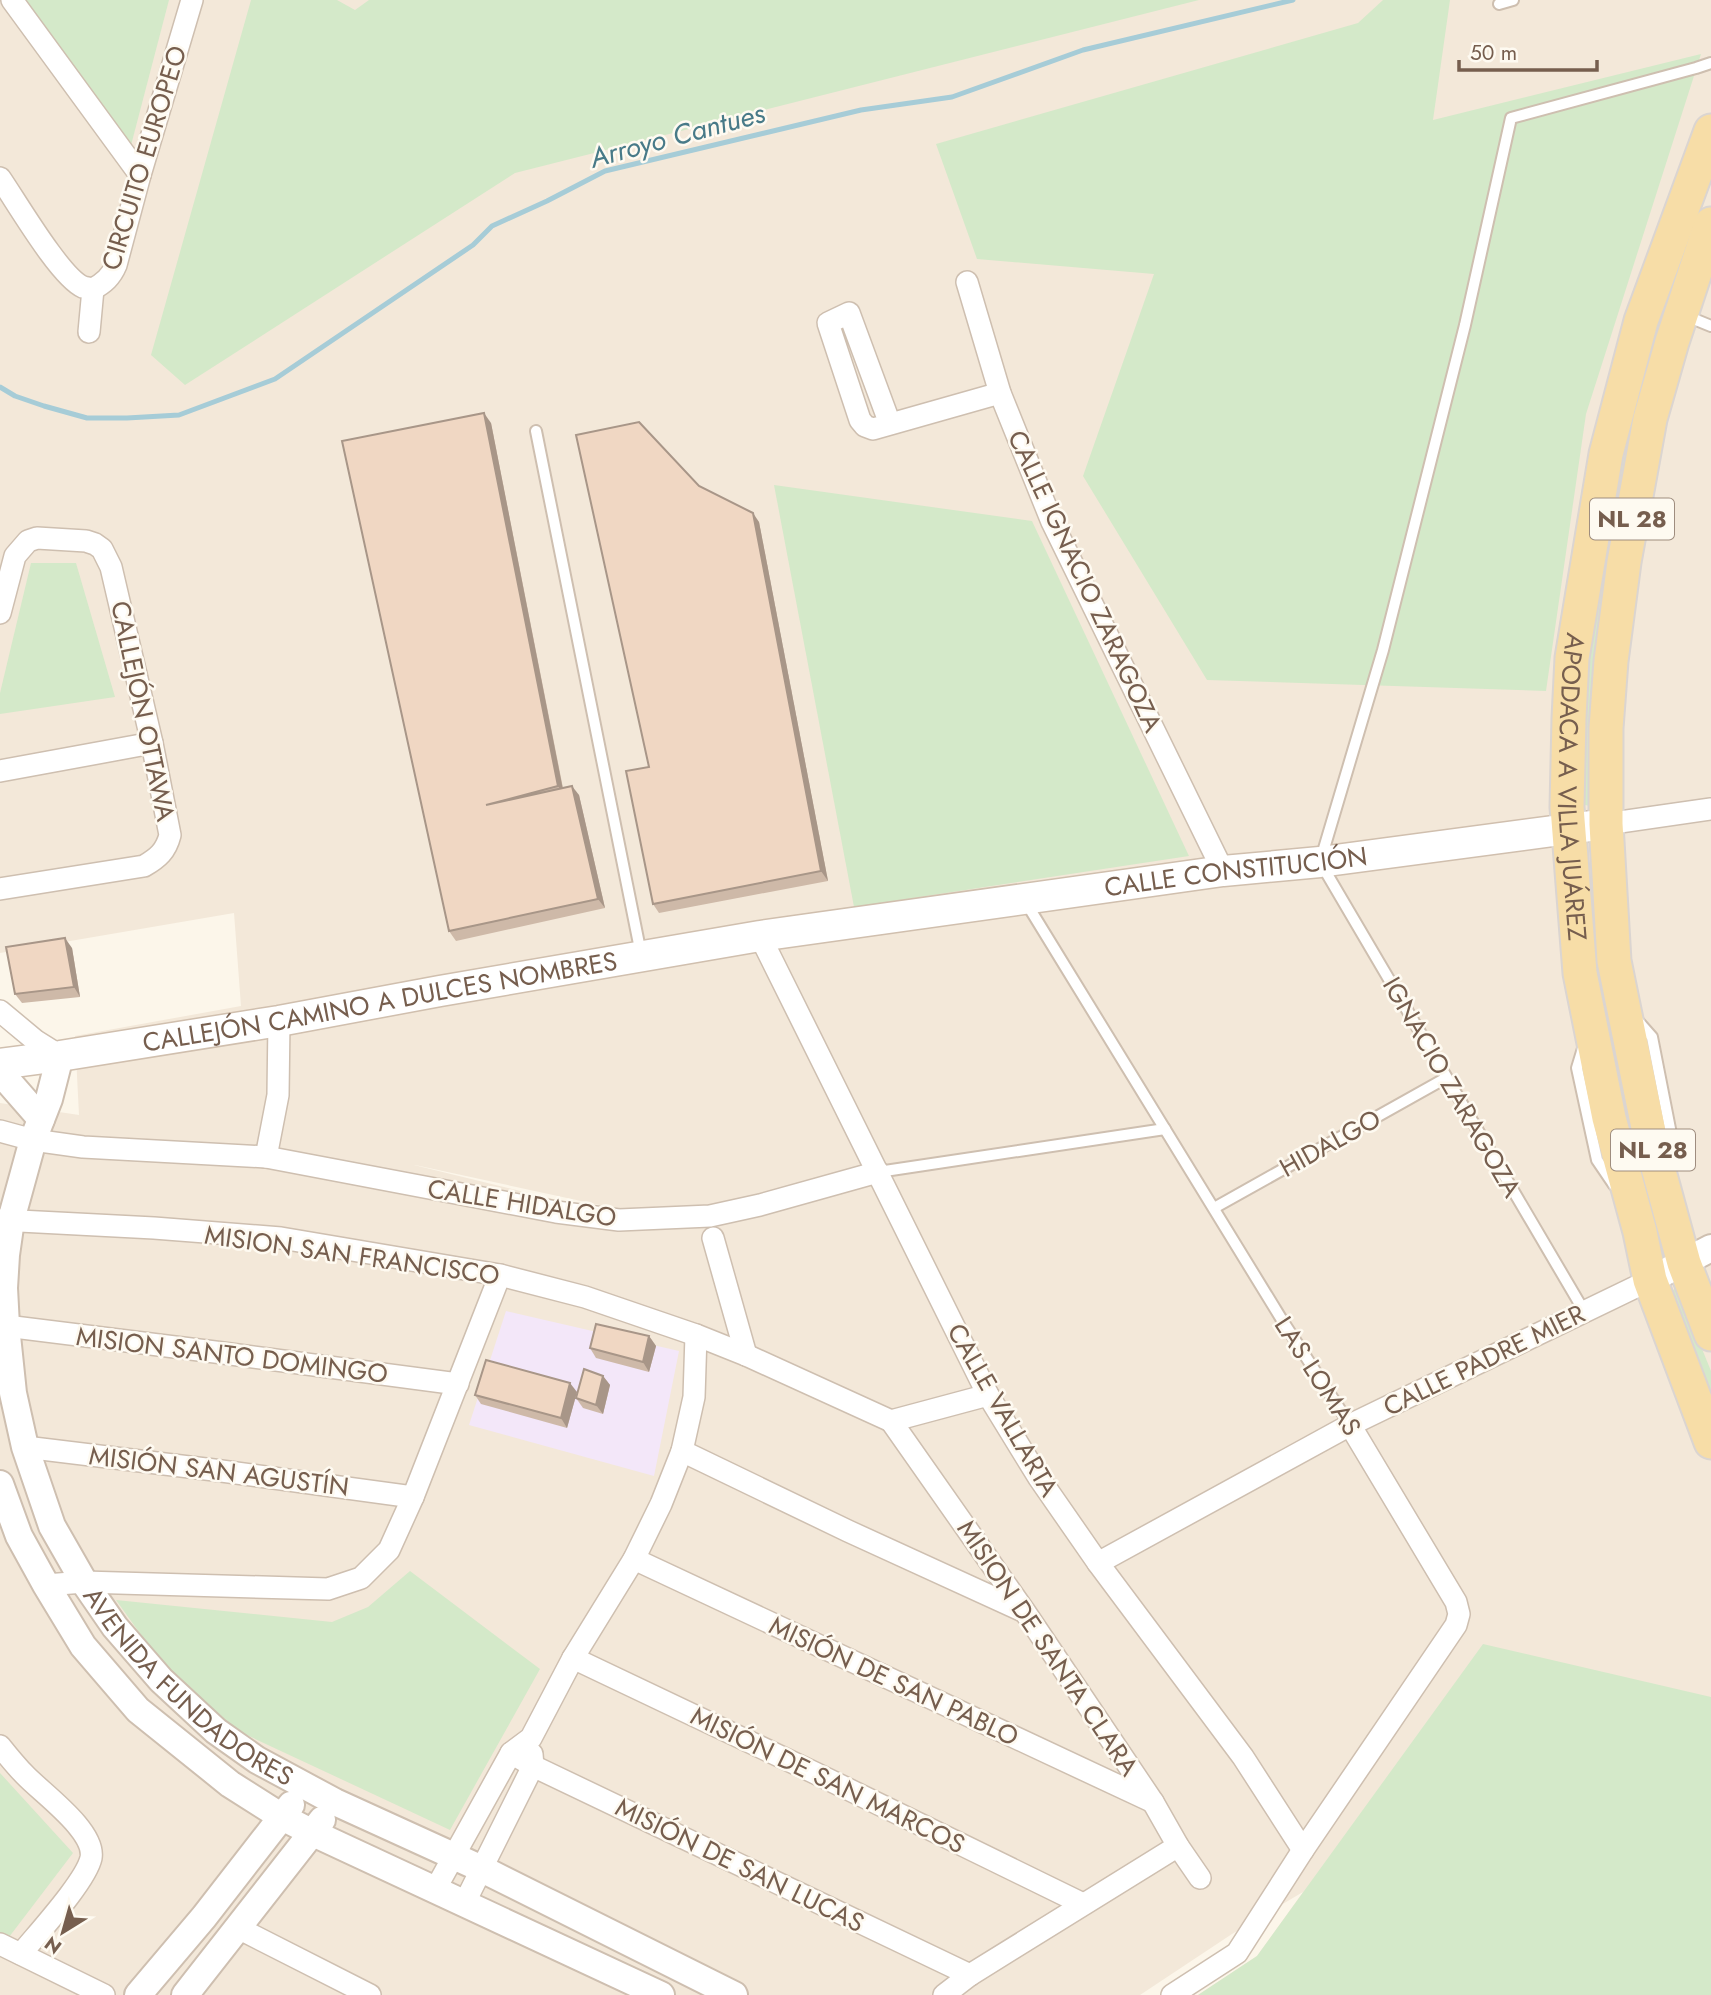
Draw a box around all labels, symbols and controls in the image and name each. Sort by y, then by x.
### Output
scale bar [1459,28,1597,72]
text: 50 m [1470,38,1517,68]
street label: CIRCUITO EUROPEO [92,41,196,275]
water label: Arroyo Cantues [584,92,770,179]
street label: CALLE IGNACIO ZARAGOZA [998,424,1172,739]
road number: NL 28 [1590,498,1674,540]
street label: CALLEJÓN OTTAWA [101,597,185,825]
street label: APODACA A VILLA JUÁREZ [1548,630,1596,942]
street label: CALLE CONSTITUCIÓN [1102,837,1370,906]
street label: CALLEJÓN CAMINO A DULCES NOMBRES [140,942,620,1062]
street label: IGNACIO ZARAGOZA [1373,970,1531,1205]
street label: HIDALGO [1272,1100,1388,1186]
road number: NL 28 [1611,1130,1695,1170]
street label: CALLE HIDALGO [425,1169,619,1237]
street label: MISION SAN FRANCISCO [202,1215,502,1295]
street label: CALLE PADRE MIER [1377,1294,1592,1425]
street label: LAS LOMAS [1265,1309,1371,1443]
street label: CALLE VALLARTA [938,1316,1068,1504]
street label: MISION SANTO DOMINGO [74,1317,390,1393]
street label: MISIÓN SAN AGUSTÍN [87,1436,351,1506]
street label: MISION DE SANTA CLARA [948,1512,1149,1784]
street label: AVENIDA FUNDADORES [74,1579,300,1795]
street label: MISIÓN DE SAN PABLO [763,1606,1025,1756]
street label: MISIÓN DE SAN MARCOS [684,1697,972,1863]
street label: MISIÓN DE SAN LUCAS [609,1788,871,1942]
north arrow [28,1897,98,1967]
text: N [39,1930,67,1961]

